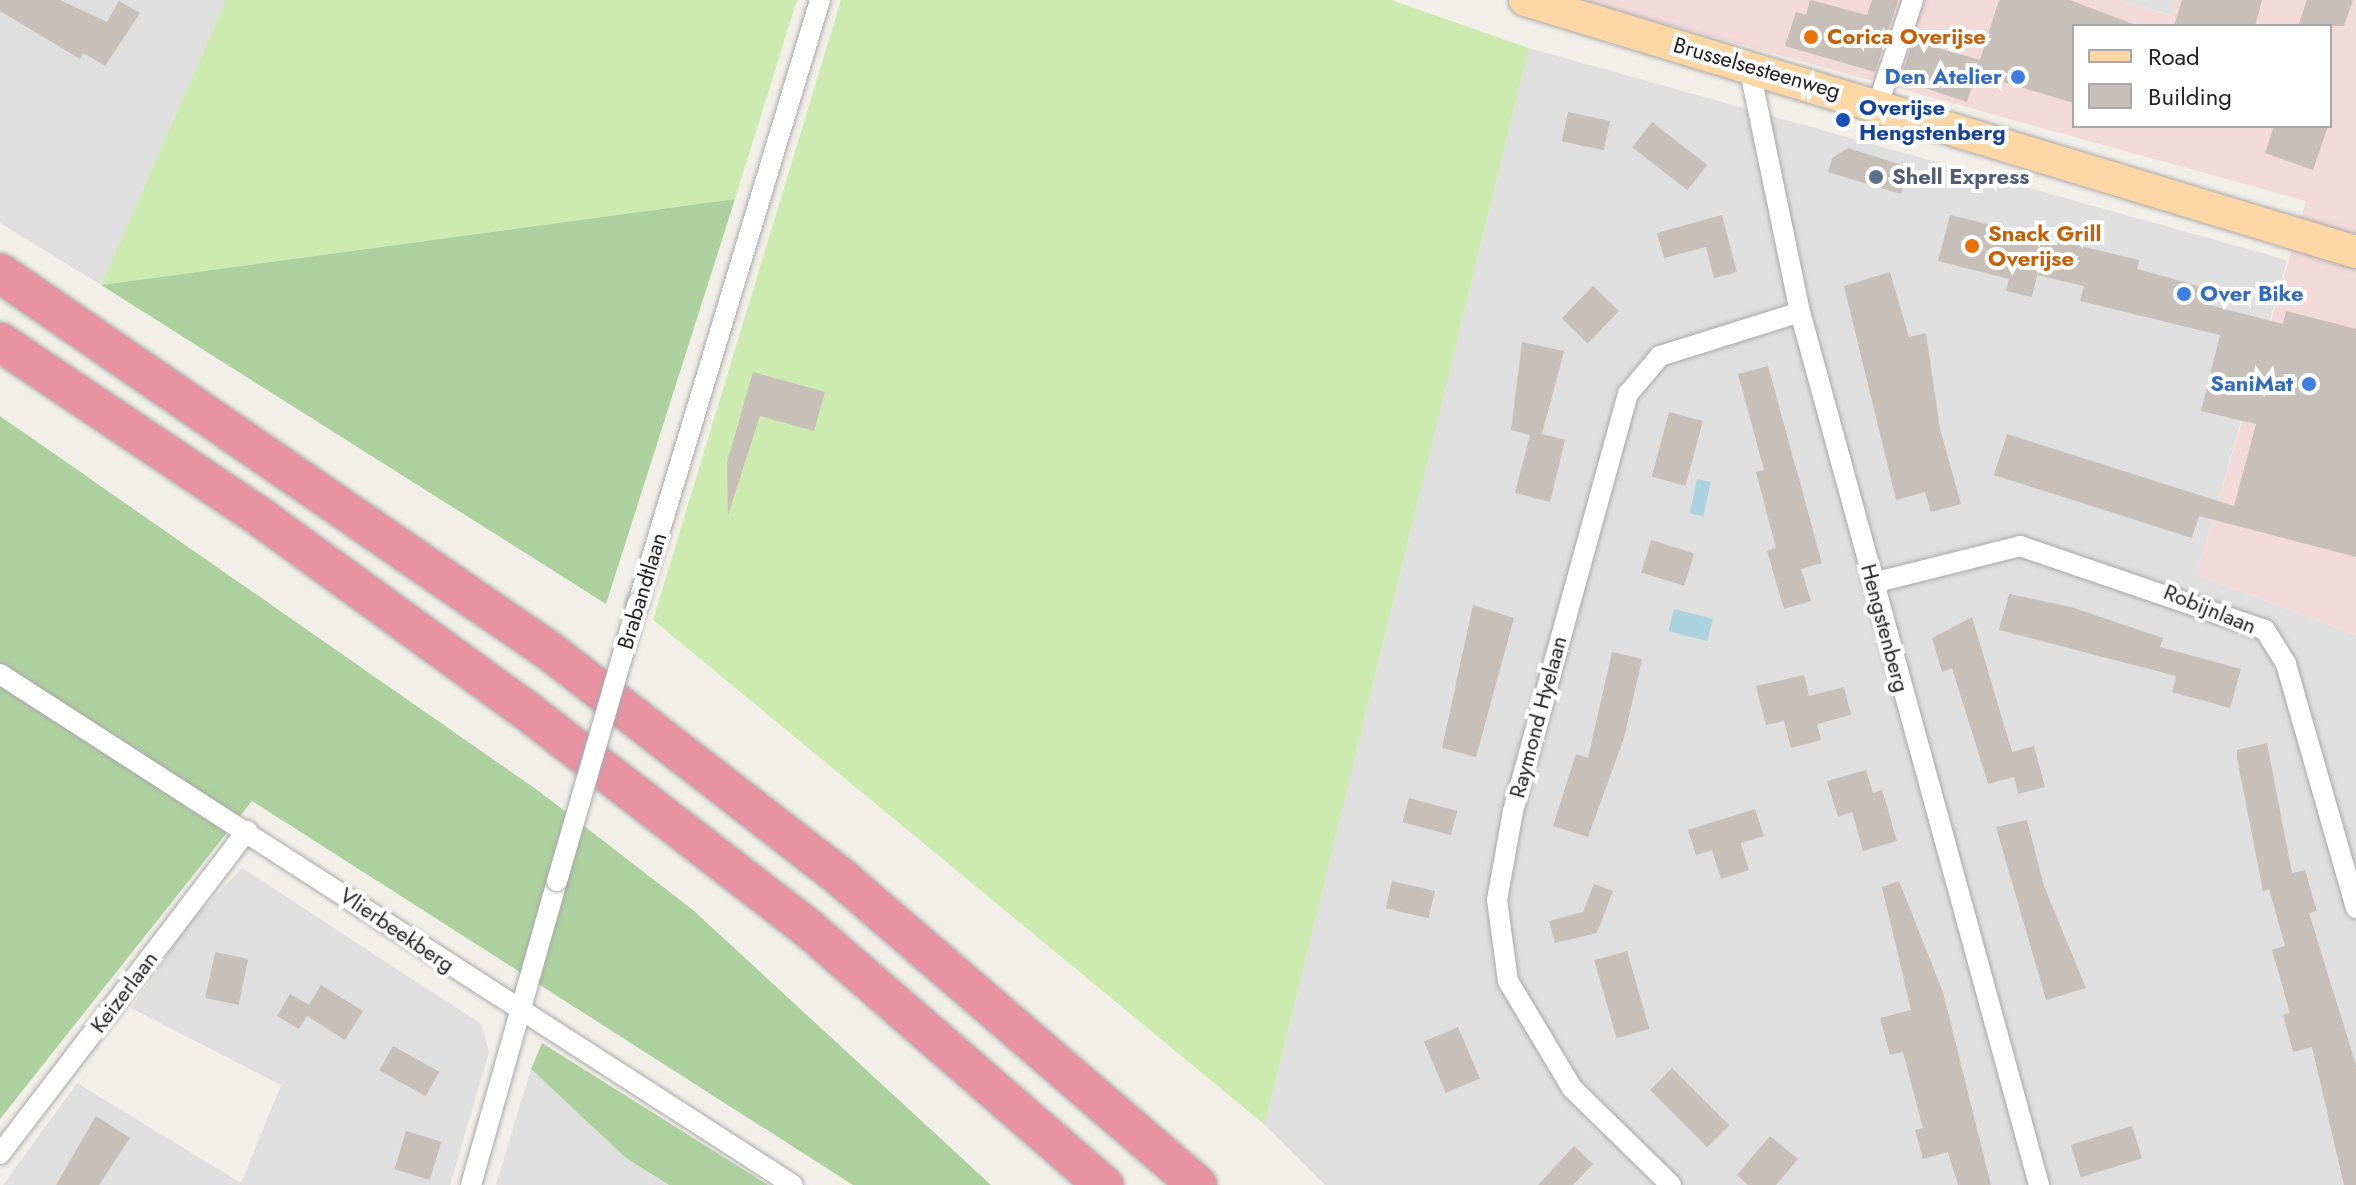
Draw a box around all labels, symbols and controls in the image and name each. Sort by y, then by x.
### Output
place label: Corica Overijse [1827,24,1986,50]
legend [2072,24,2332,128]
marker: Corica Overijse [1802,28,1820,46]
street label: Brusselsesteenweg [1670,32,1844,104]
text: Road [2148,39,2200,74]
place label: Den Atelier [1885,64,2002,90]
marker: Den Atelier [2009,68,2027,86]
text: Building [2148,79,2232,114]
place label: Overijse Hengstenberg [1859,94,2006,146]
marker: Overijse Hengstenberg [1834,111,1852,129]
place label: Shell Express [1892,164,2029,190]
marker: Shell Express [1867,168,1885,186]
place label: Snack Grill Overijse [1988,220,2101,272]
marker: Snack Grill Overijse [1963,237,1981,255]
place label: Over Bike [2200,281,2304,307]
marker: Over Bike [2175,285,2193,303]
place label: SaniMat [2210,371,2293,397]
marker: SaniMat [2300,375,2318,393]
street label: Brabandtlaan [612,529,672,653]
street label: Hengstenberg [1855,561,1915,695]
street label: Robijnlaan [2160,579,2260,639]
street label: Raymond Hyelaan [1504,633,1572,801]
street label: Vlierbeekberg [335,882,459,978]
street label: Keizerlaan [85,946,163,1038]

